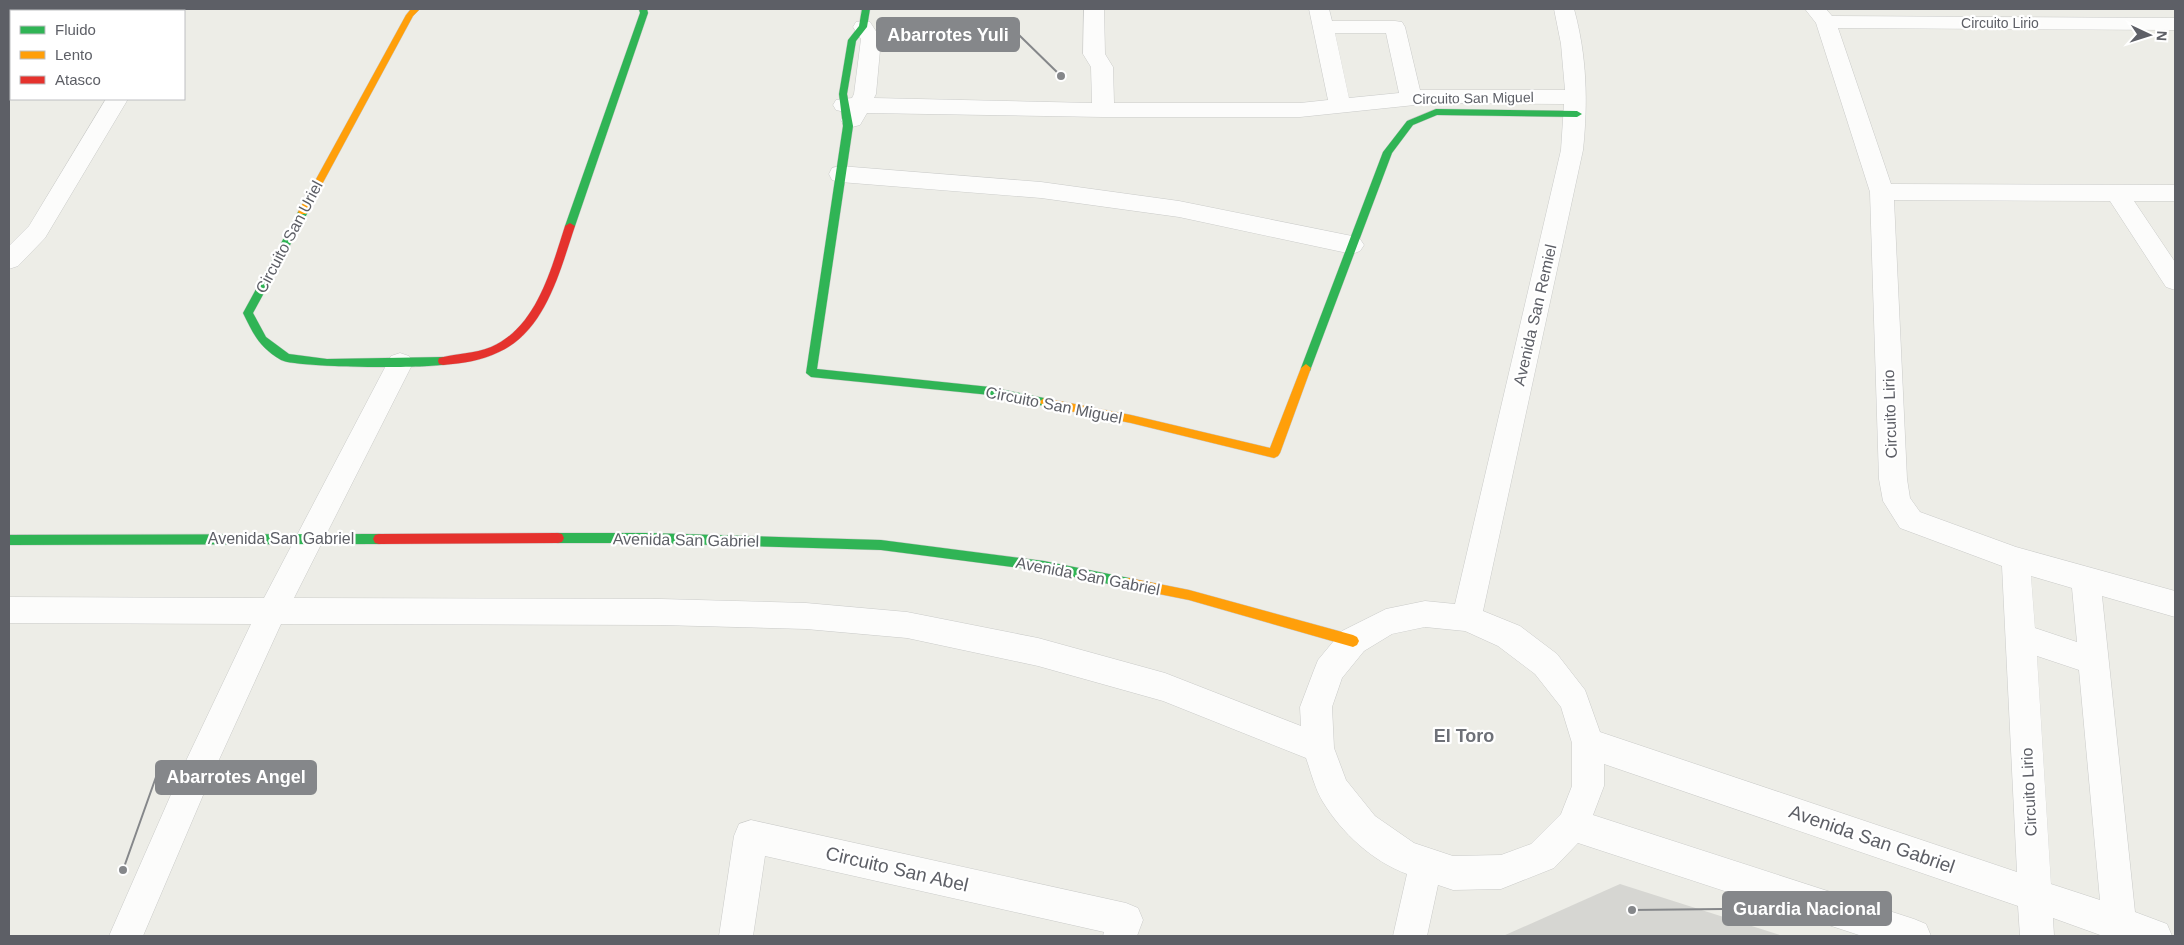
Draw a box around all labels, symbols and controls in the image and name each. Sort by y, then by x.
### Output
legend [10,10,185,100]
north arrow [2124,10,2174,60]
street label: Circuito Lirio [1961,15,2039,31]
callout: Abarrotes Yuli [877,18,1019,51]
text: Fluido [55,21,96,38]
text: Abarrotes Yuli [887,25,1009,45]
text: N [2154,30,2170,42]
text: Lento [55,46,93,63]
text: Atasco [55,71,101,88]
street label: Circuito San Miguel [1412,89,1534,107]
street label: Circuito San Uriel [252,178,326,296]
street label: Avenida San Remiel [1510,243,1560,387]
street label: Circuito Lirio [1880,369,1900,459]
street label: Circuito San Miguel [984,383,1124,427]
street label: Avenida San Gabriel [208,530,354,547]
street label: Avenida San Gabriel [613,530,759,550]
street label: Avenida San Gabriel [1014,554,1162,598]
district label: El Toro [1434,726,1494,746]
street label: Circuito Lirio [2018,747,2040,837]
callout: Abarrotes Angel [156,761,316,794]
text: Abarrotes Angel [166,767,306,787]
street label: Avenida San Gabriel [1786,801,1958,877]
street label: Circuito San Abel [824,842,970,896]
callout: Guardia Nacional [1723,892,1891,925]
text: Guardia Nacional [1733,899,1881,919]

